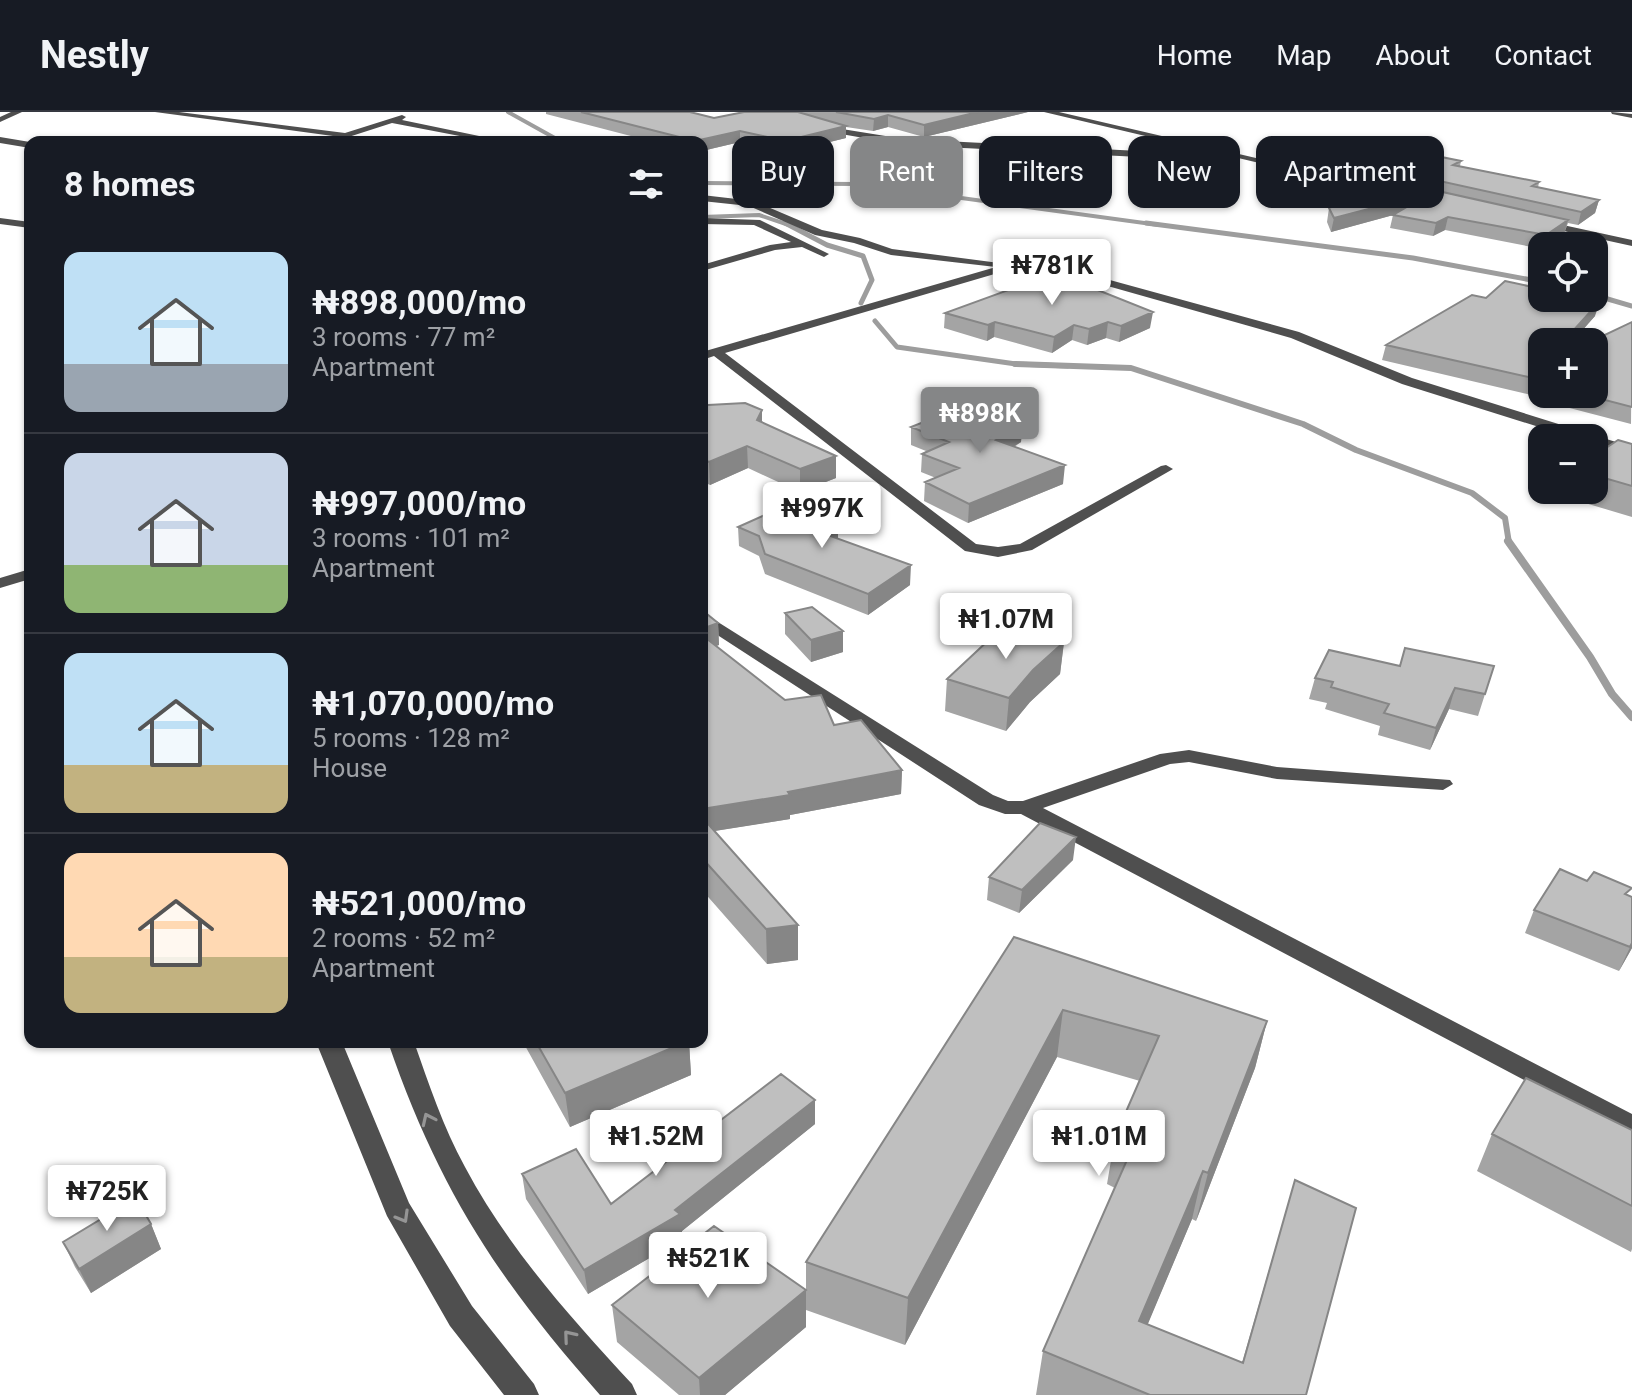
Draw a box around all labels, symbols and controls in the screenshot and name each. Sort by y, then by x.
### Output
text: Nestly [40,33,149,77]
text: Home [1157,39,1232,72]
text: Map [1276,39,1332,72]
text: About [1376,39,1450,72]
text: Contact [1494,39,1592,72]
chip: Buy [732,136,834,208]
chip: Rent [850,136,963,208]
chip: Filters [979,136,1112,208]
chip: New [1128,136,1240,208]
chip: Apartment [1256,136,1444,208]
icon: filters [624,162,668,206]
text: 8 homes [64,164,195,204]
map controls [1528,232,1608,504]
button: locate [1528,232,1608,312]
pin: ₦781K [996,239,1108,307]
text: ₦781K [1011,250,1093,280]
text: ₦898,000/mo [312,282,526,322]
icon: home [128,284,224,380]
text: 3 rooms · 77 m² [312,322,495,352]
button: + [1528,328,1608,408]
text: Apartment [312,352,435,382]
pin: ₦898K [924,387,1036,455]
text: ₦898K [939,398,1021,428]
button: − [1528,424,1608,504]
pin: ₦997K [766,482,878,550]
text: ₦997,000/mo [312,483,526,523]
icon: home [128,485,224,581]
text: ₦997K [781,493,863,523]
text: 3 rooms · 101 m² [312,523,510,553]
text: Apartment [312,553,435,583]
pin: ₦1.07M [941,593,1071,661]
text: ₦1.07M [958,604,1054,634]
text: ₦1,070,000/mo [312,683,554,723]
icon: home [128,685,224,781]
text: 5 rooms · 128 m² [312,723,510,753]
text: House [312,753,387,783]
text: ₦521,000/mo [312,883,526,923]
icon: home [128,885,224,981]
text: 2 rooms · 52 m² [312,923,495,953]
text: Apartment [312,953,435,983]
pin: ₦1.52M [591,1110,721,1178]
pin: ₦1.01M [1034,1110,1164,1178]
one-way arrow [422,1113,438,1128]
text: ₦1.52M [608,1121,704,1151]
text: ₦1.01M [1051,1121,1147,1151]
pin: ₦725K [51,1165,163,1233]
text: ₦725K [66,1176,148,1206]
one-way arrow [393,1209,408,1223]
pin: ₦521K [652,1232,764,1300]
text: ₦521K [667,1243,749,1273]
one-way arrow [565,1331,579,1346]

